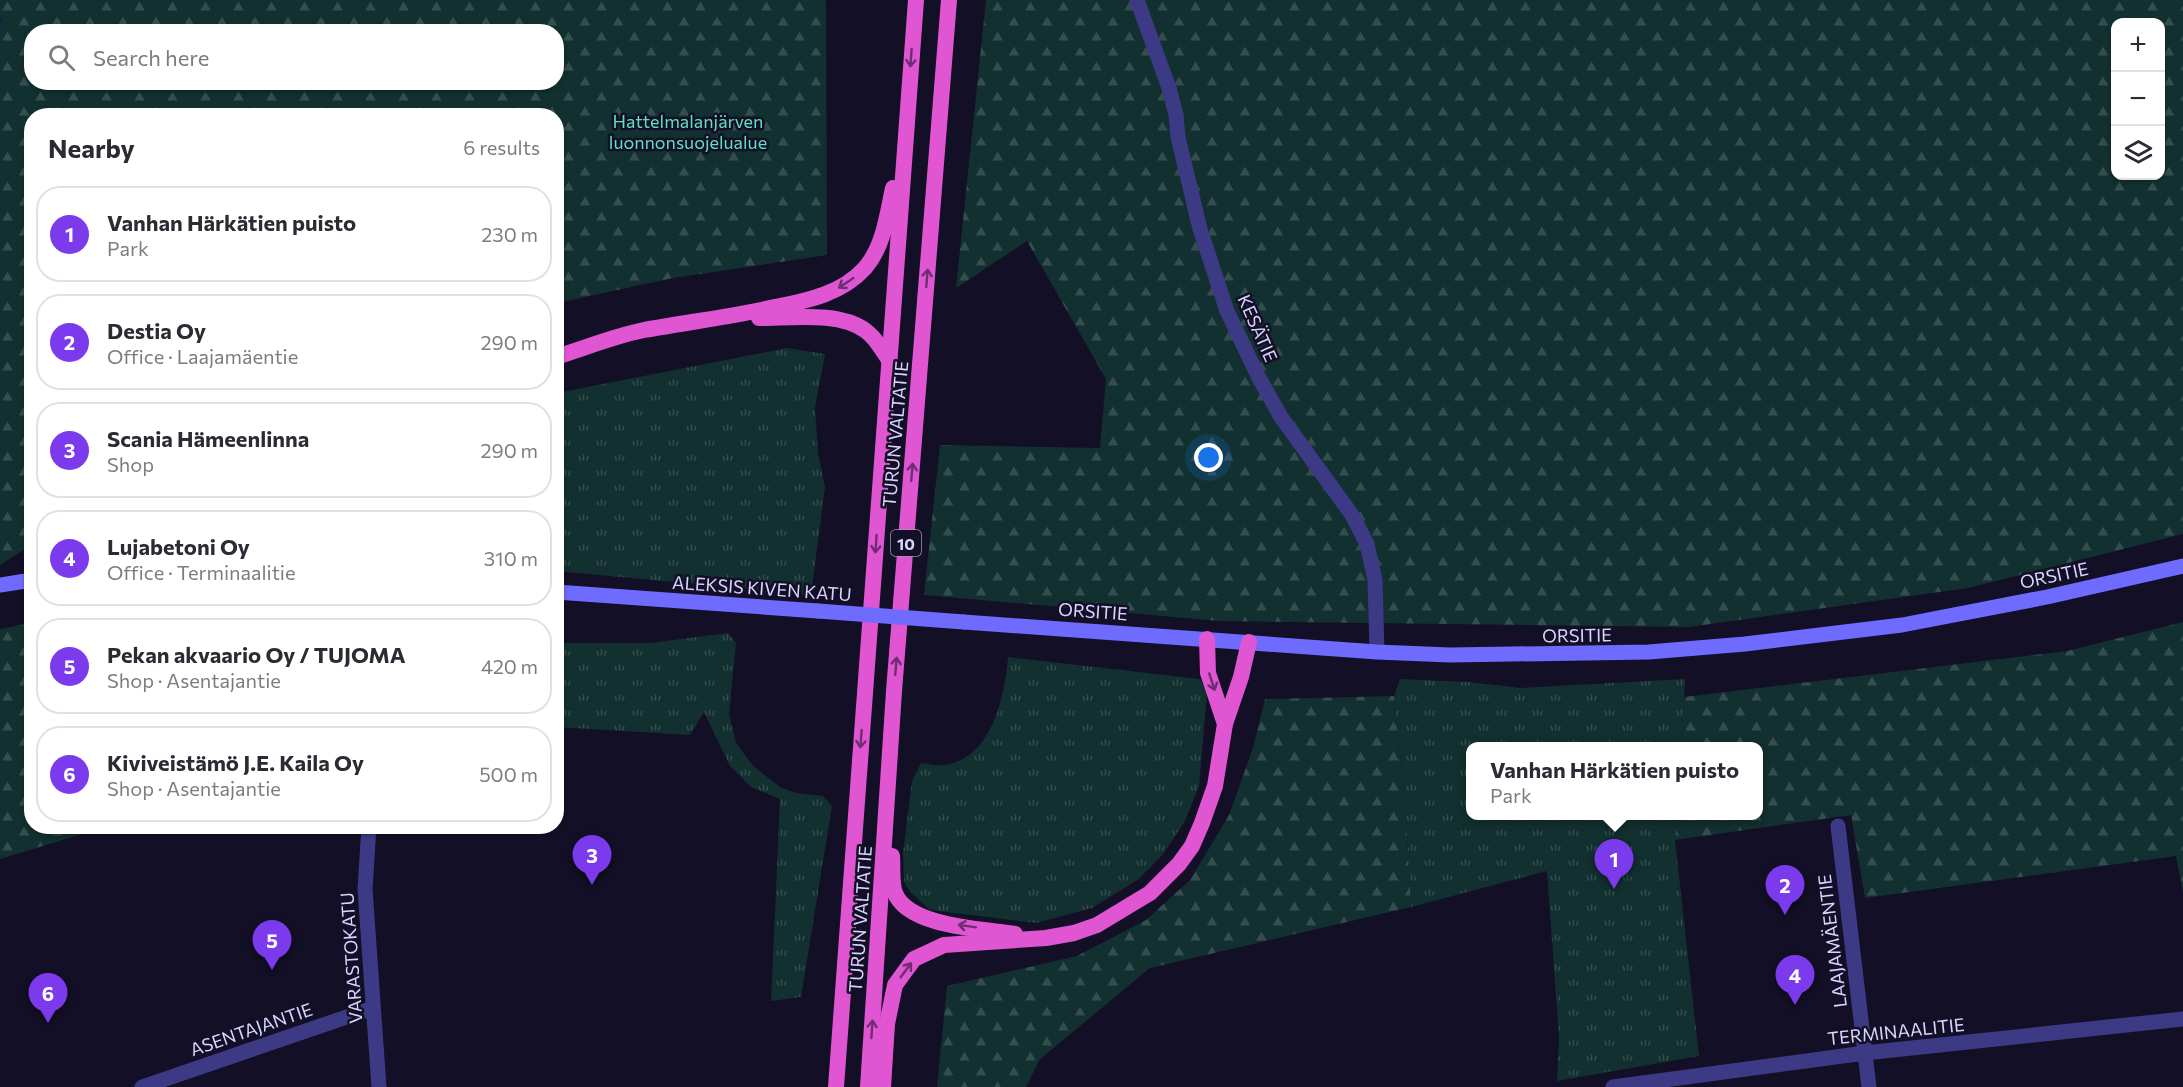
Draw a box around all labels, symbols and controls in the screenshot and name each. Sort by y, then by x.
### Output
map controls [2111,18,2165,180]
button: + [2111,18,2165,72]
search box [24,24,564,90]
icon: search [45,41,78,74]
text: Search here [93,44,209,71]
one-way arrow [905,48,916,68]
button: − [2111,72,2165,126]
park label: Hattelmalanjärven luonnonsuojelualue [609,110,767,153]
button: layers [2111,126,2165,180]
text: Nearby [48,132,135,163]
text: 6 results [463,135,540,159]
text: Vanhan Härkätien puisto [107,209,356,236]
text: 1 [65,222,74,246]
text: 230 m [481,222,538,246]
text: Park [107,236,149,260]
one-way arrow [922,268,933,288]
one-way arrow [838,277,855,289]
street label: KESÄTIE [1233,291,1283,365]
text: Destia Oy [107,317,206,344]
text: 2 [64,330,75,354]
text: 290 m [480,330,538,354]
text: Office · Laajamäentie [107,344,298,368]
street label: TURUN VALTATIE [878,360,912,508]
text: Scania Hämeenlinna [107,425,309,452]
text: 3 [64,438,75,462]
text: 290 m [480,438,538,462]
your location [1194,443,1223,472]
text: Shop [107,452,154,476]
one-way arrow [907,463,918,483]
road number: 10 [891,530,921,556]
text: Lujabetoni Oy [107,533,250,560]
one-way arrow [870,534,881,554]
text: 4 [63,546,76,570]
text: 310 m [484,546,538,570]
street label: ORSITIE [2018,557,2090,593]
text: Office · Terminaalitie [107,560,296,584]
street label: ALEKSIS KIVEN KATU [672,571,852,605]
street label: ORSITIE [1058,598,1128,624]
street label: ORSITIE [1542,623,1612,647]
text: Pekan akvaario Oy / TUJOMA [107,641,406,668]
text: 5 [64,654,75,678]
text: 420 m [481,654,538,678]
one-way arrow [891,657,902,677]
text: Shop · Asentajantie [107,668,281,692]
one-way arrow [1207,672,1218,691]
one-way arrow [856,728,867,748]
popup [1466,742,1763,820]
text: Kiviveistämö J.E. Kaila Oy [107,749,364,776]
text: Vanhan Härkätien puisto [1490,756,1739,783]
text: 6 [63,762,76,786]
text: 500 m [479,762,538,786]
text: Shop · Asentajantie [107,776,281,800]
text: Park [1490,783,1532,807]
pin: 3 [572,836,612,885]
pin: 1 [1594,840,1634,889]
street label: TURUN VALTATIE [844,845,876,993]
pin: 2 [1766,866,1804,915]
street label: LAAJAMÄENTIE [1813,873,1851,1009]
street label: VARASTOKATU [335,892,367,1024]
pin: 5 [252,920,292,970]
one-way arrow [958,921,978,932]
pin: 4 [1776,956,1814,1005]
one-way arrow [899,962,912,978]
pin: 6 [28,974,68,1023]
street label: ASENTAJANTIE [187,998,315,1060]
street label: TERMINAALITIE [1826,1013,1966,1049]
one-way arrow [867,1019,878,1039]

